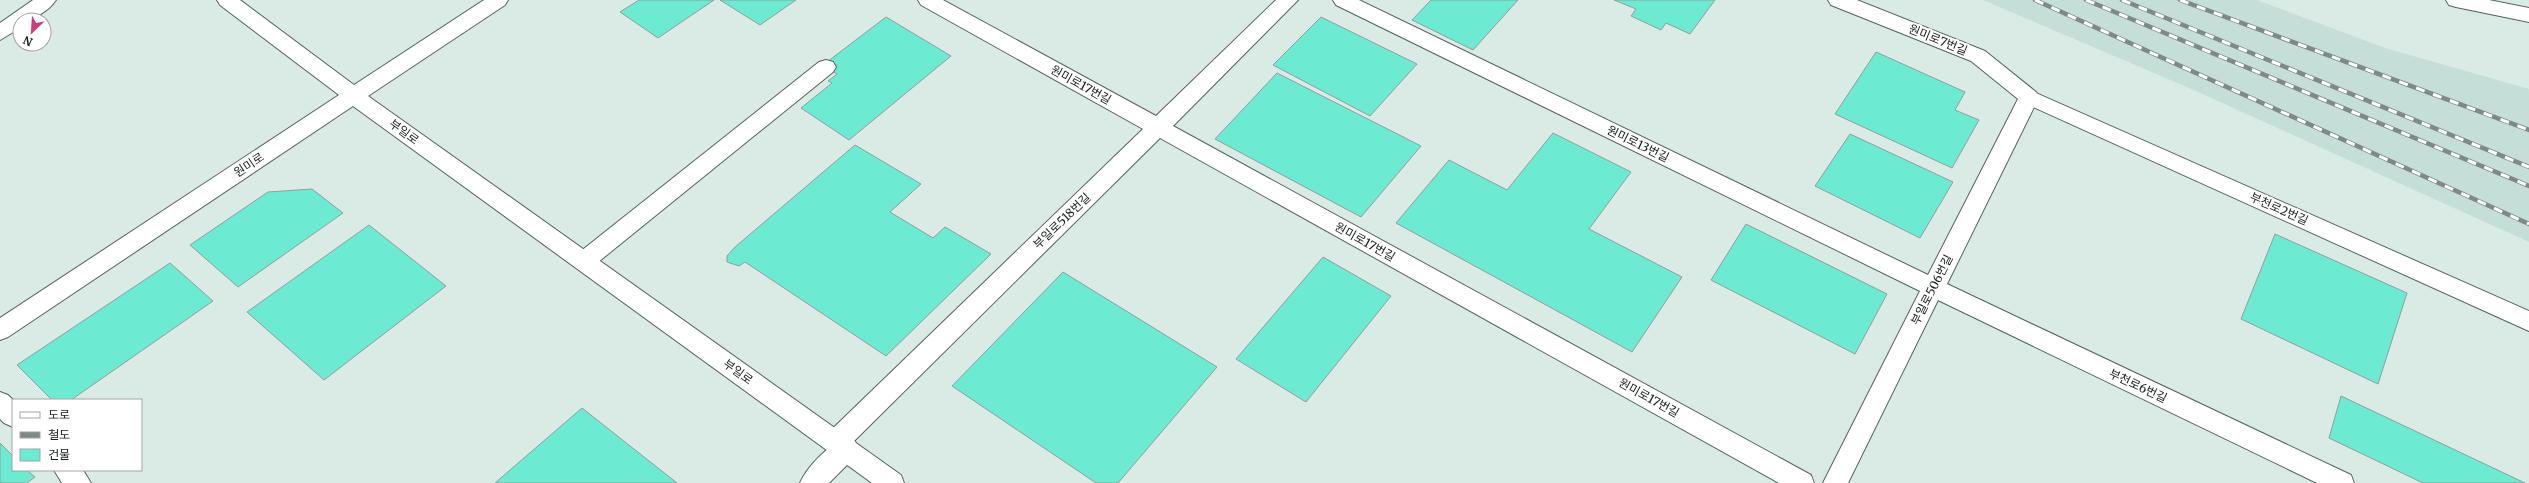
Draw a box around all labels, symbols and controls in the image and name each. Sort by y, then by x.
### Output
north arrow [12,12,52,52]
street label: 원미로7번길 [1907,21,1970,58]
text: N [21,33,35,49]
street label: 원미로17번길 [1048,62,1114,107]
street label: 부일로 [386,116,422,147]
street label: 원미로13번길 [1605,122,1672,165]
street label: 원미로 [231,149,267,180]
street label: 부천로2번길 [2248,189,2311,228]
street label: 부일로518번길 [1030,190,1093,252]
street label: 원미로17번길 [1332,219,1398,264]
street label: 부일로506번길 [1907,252,1956,327]
street label: 부일로 [720,356,756,387]
street label: 부천로6번길 [2107,366,2170,406]
street label: 원미로17번길 [1616,375,1682,420]
legend [12,399,142,471]
text: 도로 [48,407,70,422]
text: 철도 [48,427,70,442]
text: 건물 [48,447,70,462]

